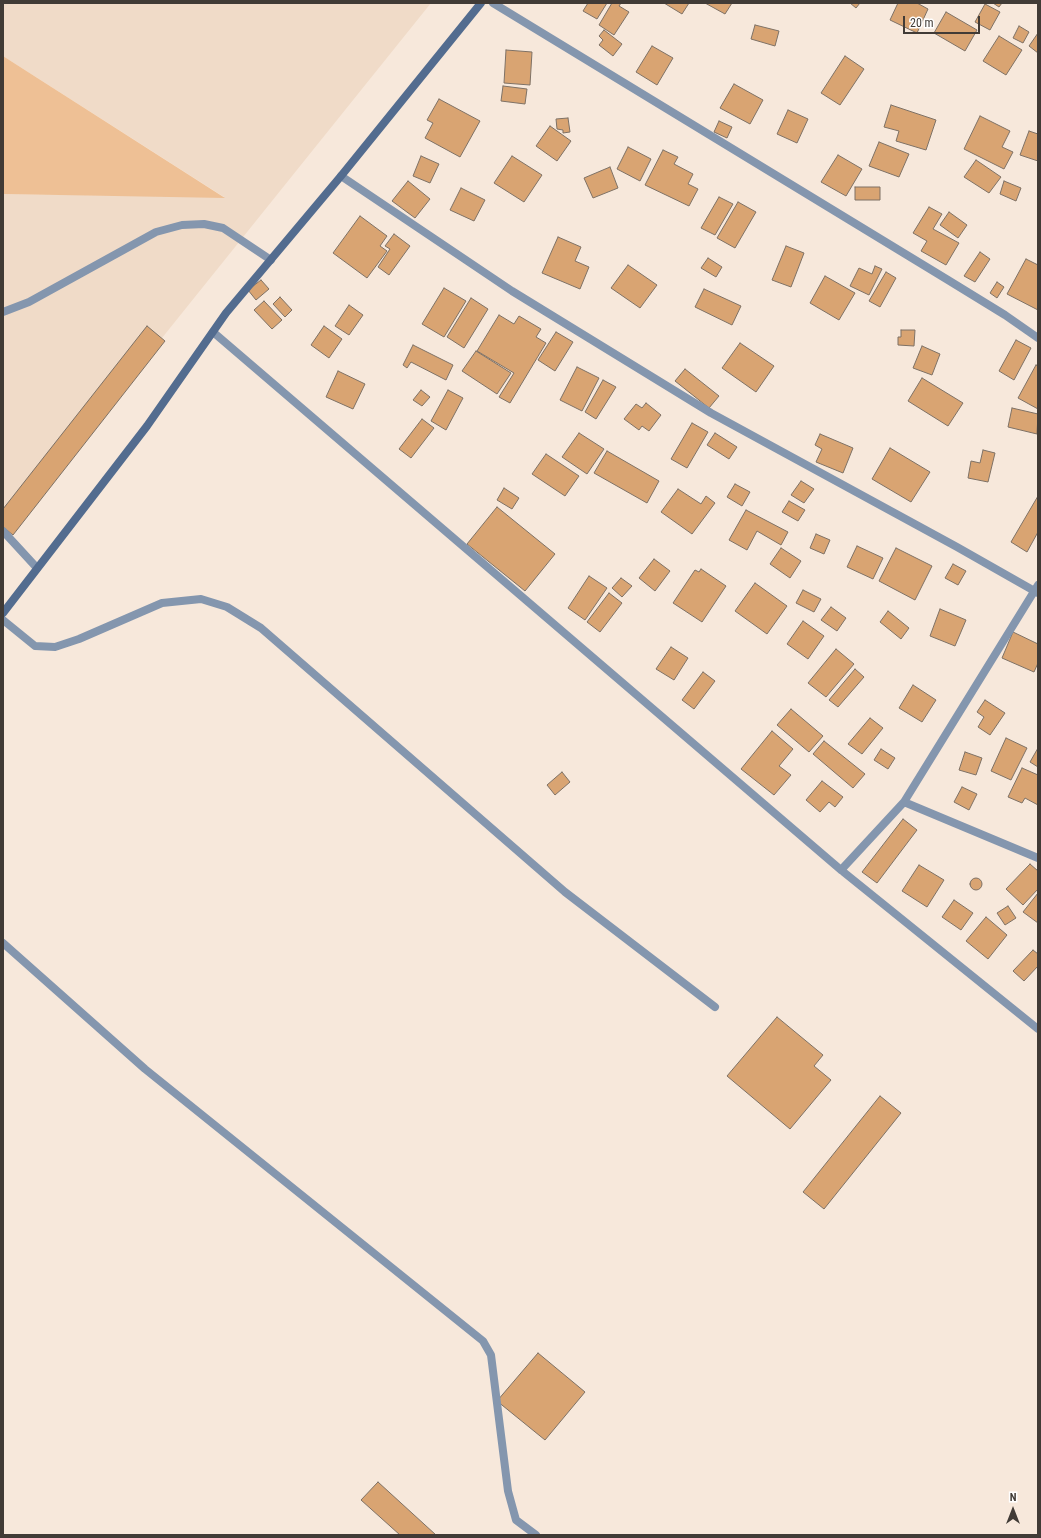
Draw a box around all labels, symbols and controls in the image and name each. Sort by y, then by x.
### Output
scale bar [905,8,982,34]
text: 20 m [910,16,934,30]
north arrow [993,1490,1033,1530]
text: N [1010,1491,1016,1504]

